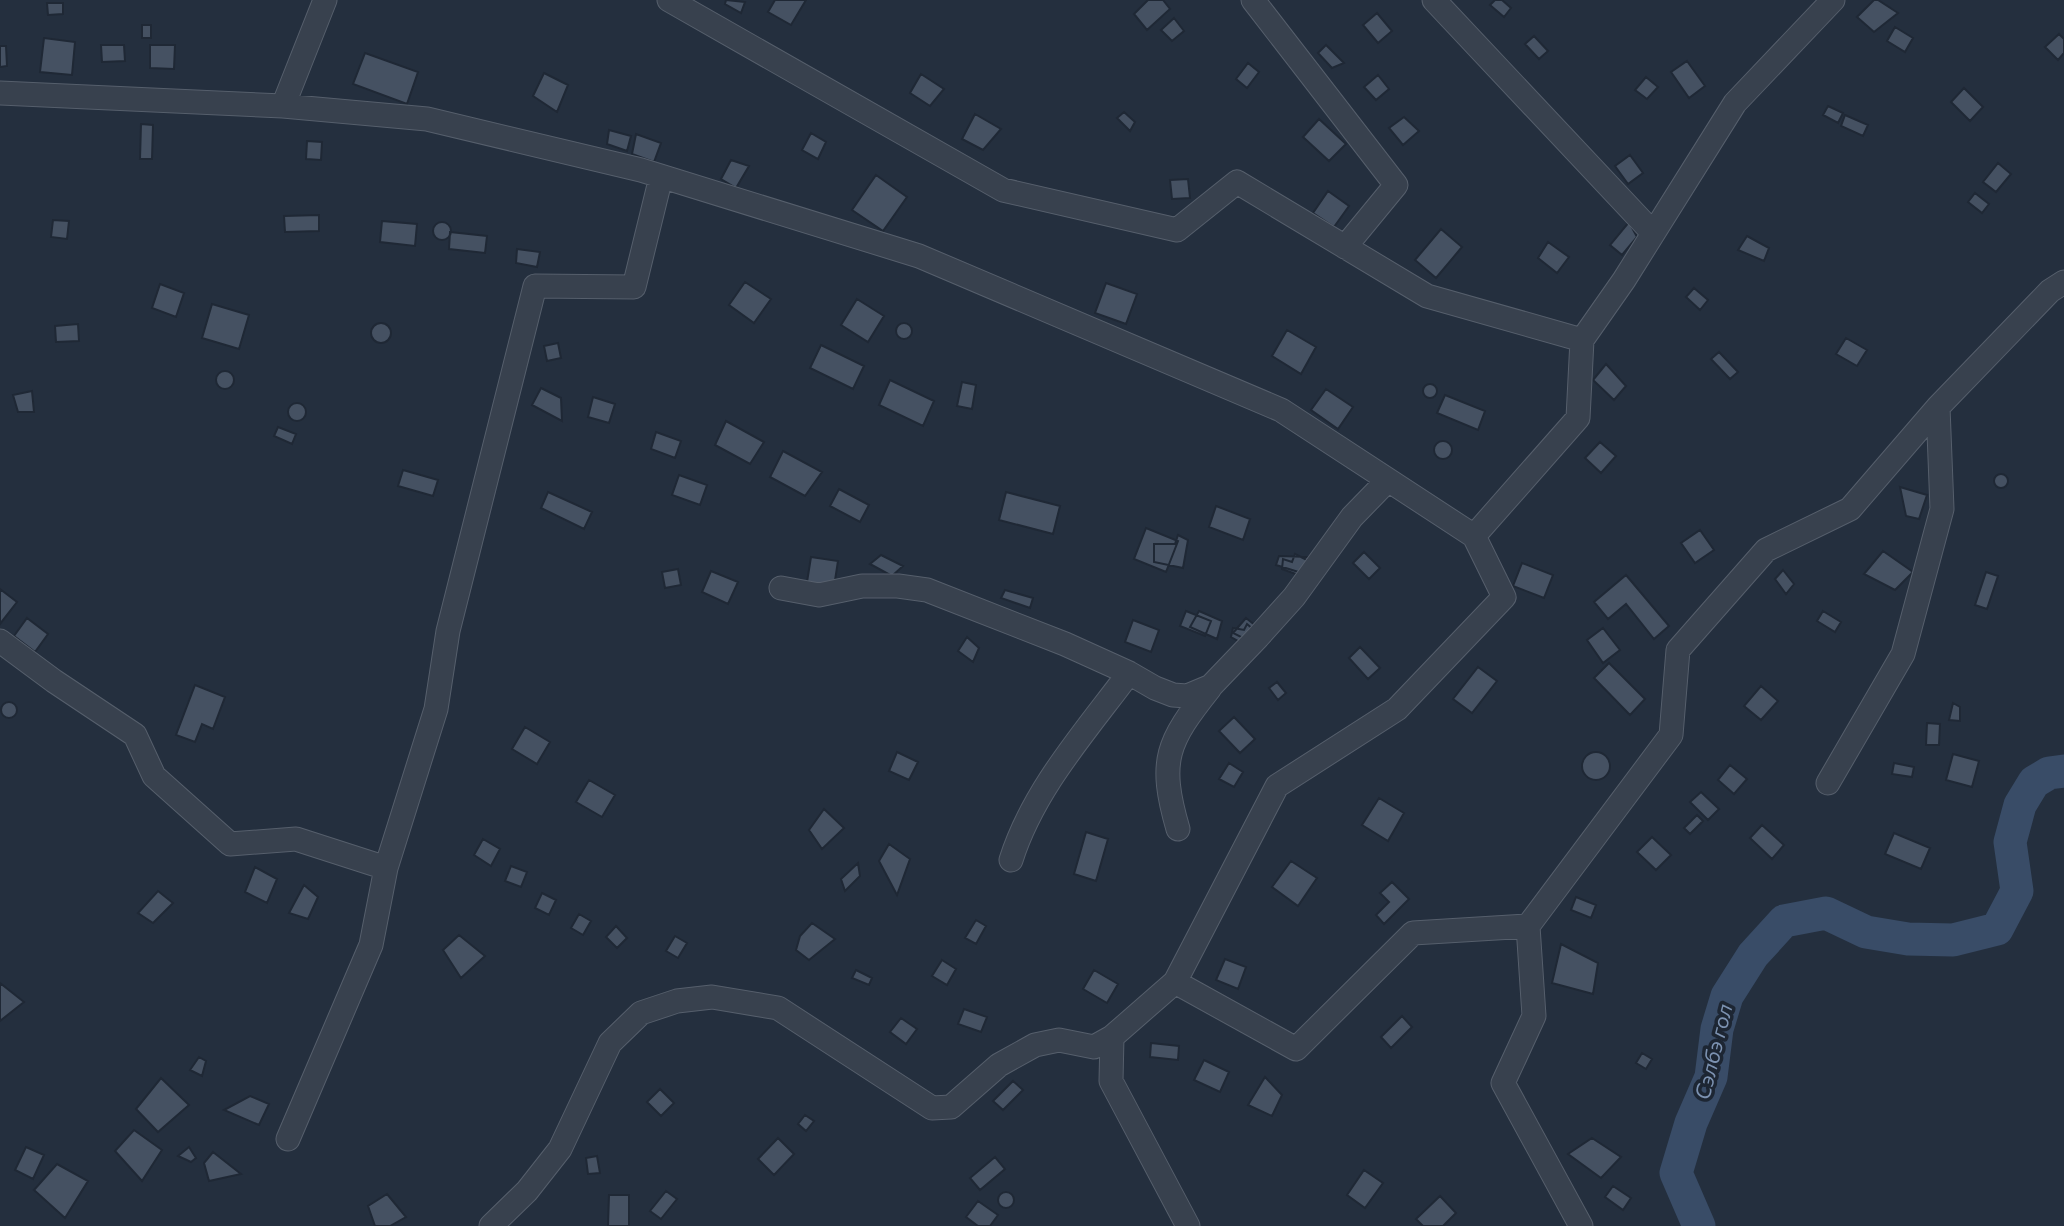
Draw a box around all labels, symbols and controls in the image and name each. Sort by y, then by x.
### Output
water label: Сэлбэ гол [1689,1001,1736,1102]

